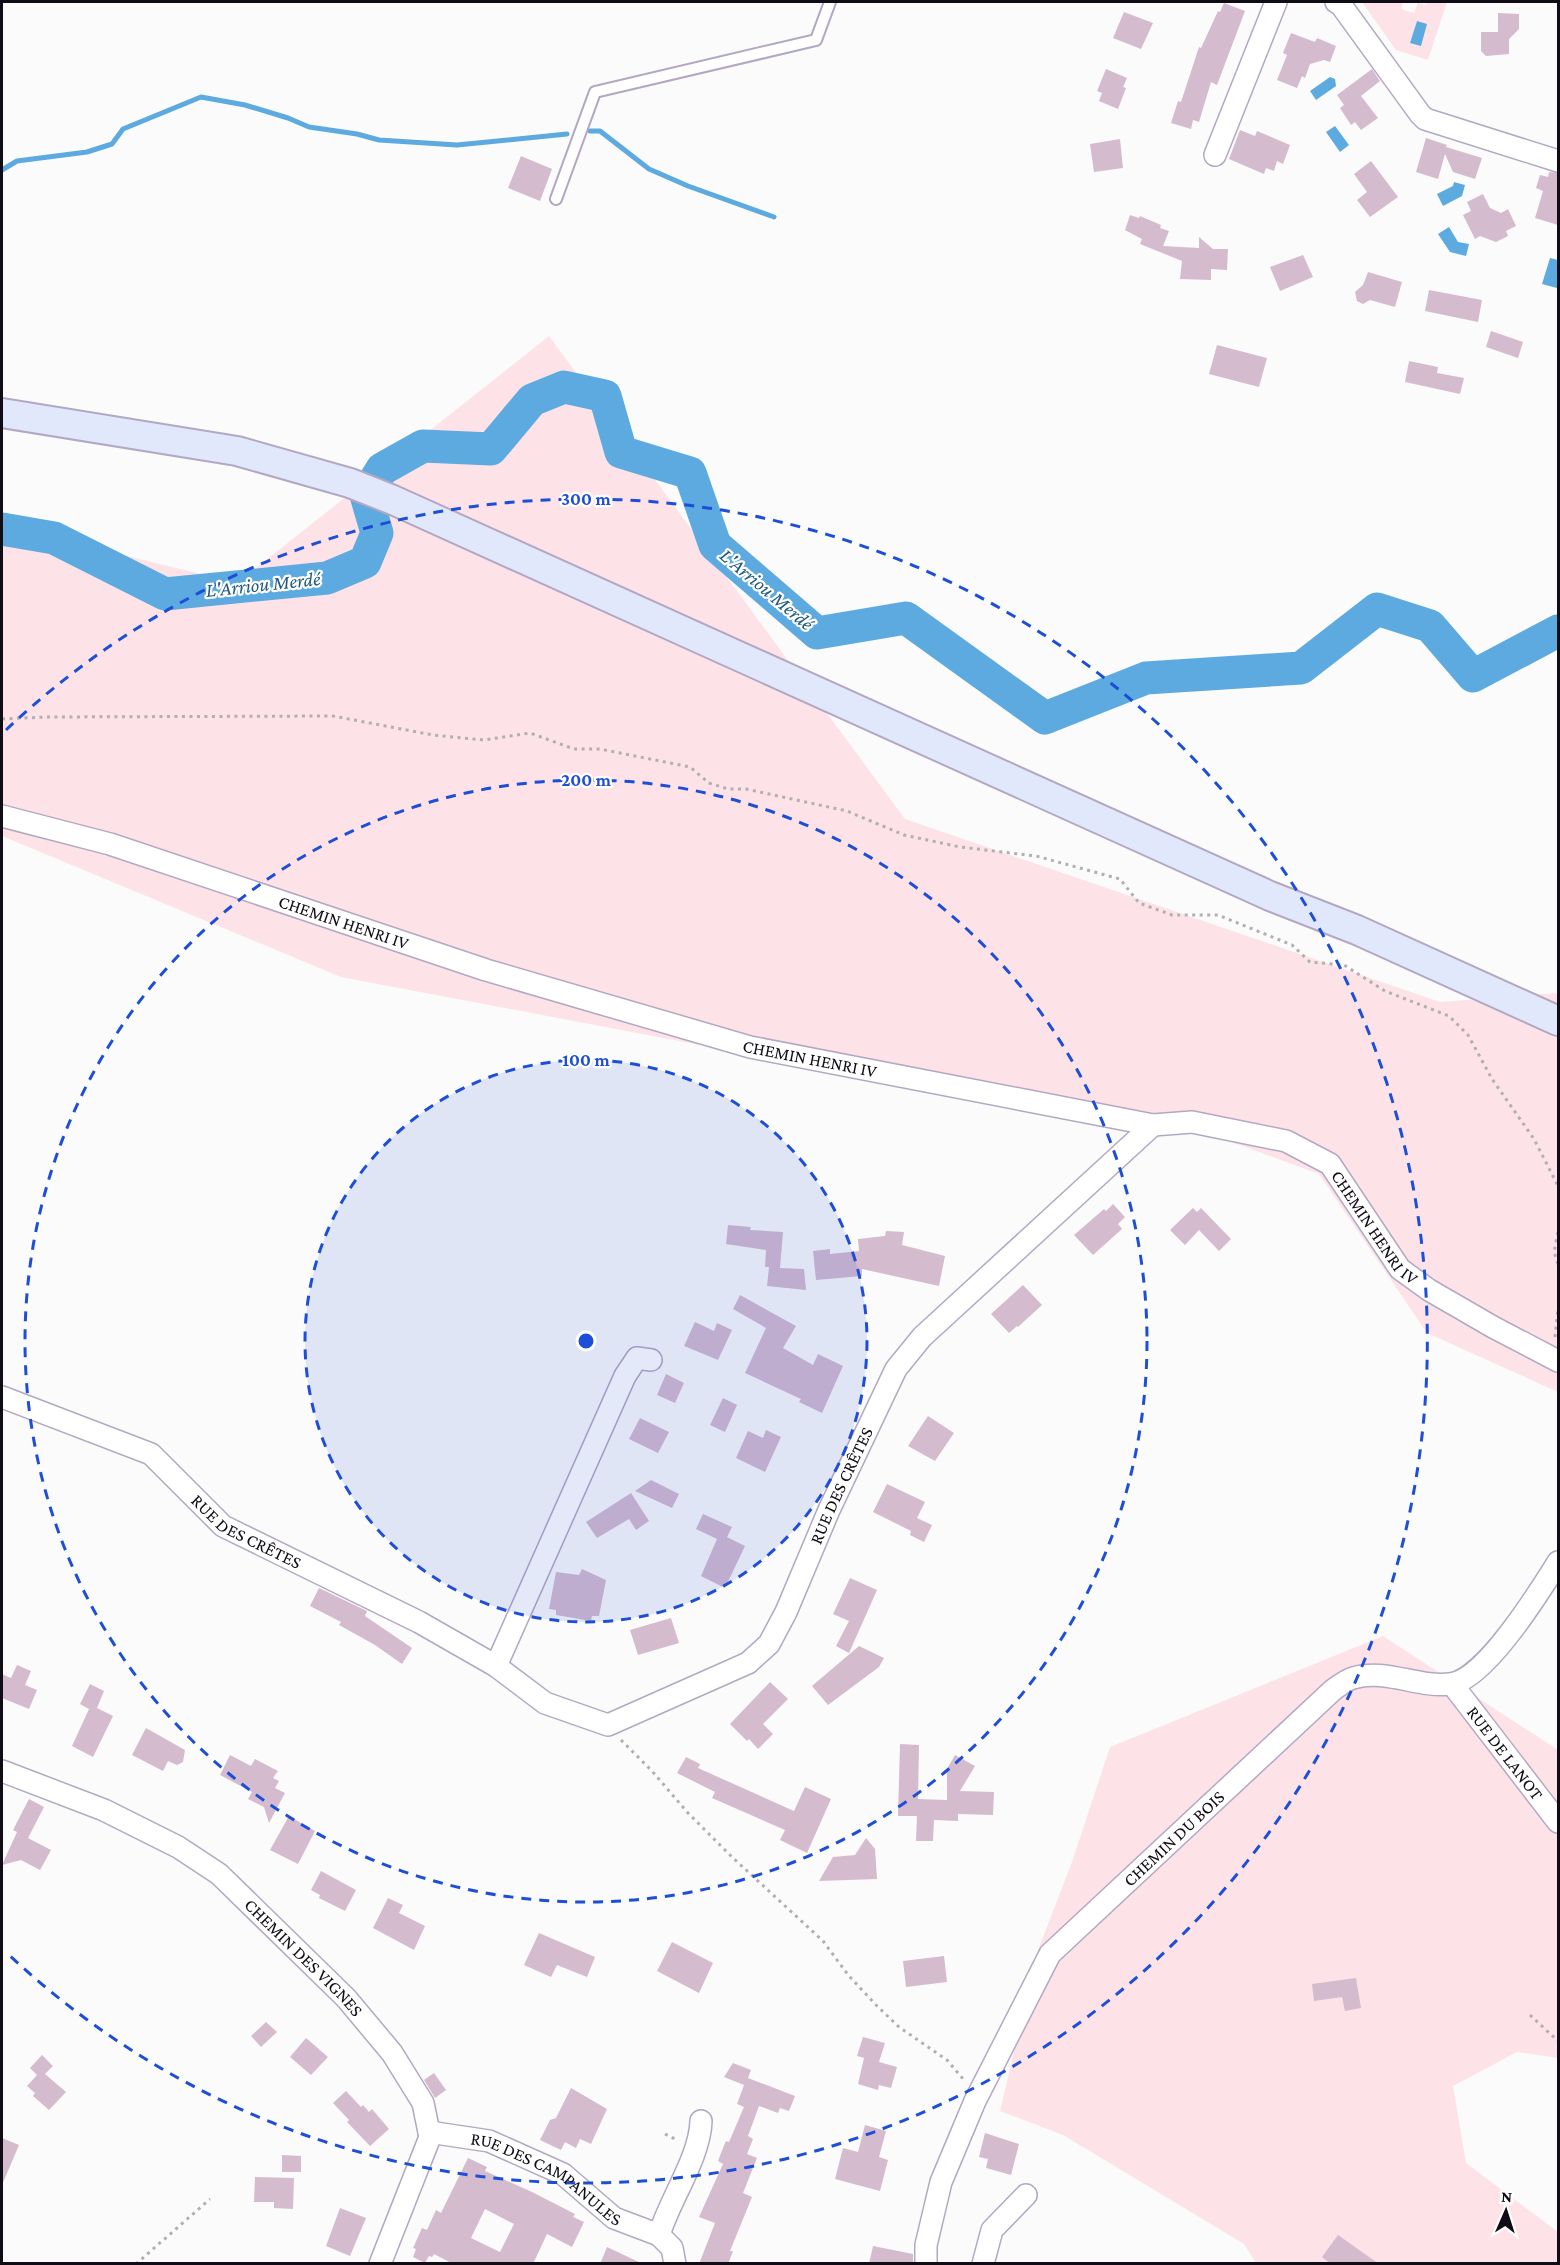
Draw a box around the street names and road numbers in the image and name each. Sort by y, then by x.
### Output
street label: CHEMIN HENRI IV [276,891,412,954]
street label: CHEMIN HENRI IV [740,1035,879,1081]
street label: CHEMIN HENRI IV [1327,1167,1422,1289]
street label: RUE DES CRÊTES [806,1424,877,1547]
street label: RUE DES CRÊTES [187,1490,305,1573]
street label: RUE DE LANOT [1463,1702,1547,1804]
street label: CHEMIN DU BOIS [1119,1787,1228,1890]
street label: CHEMIN DES VIGNES [240,1895,367,2020]
street label: RUE DES CAMPANULES [469,2128,624,2230]

